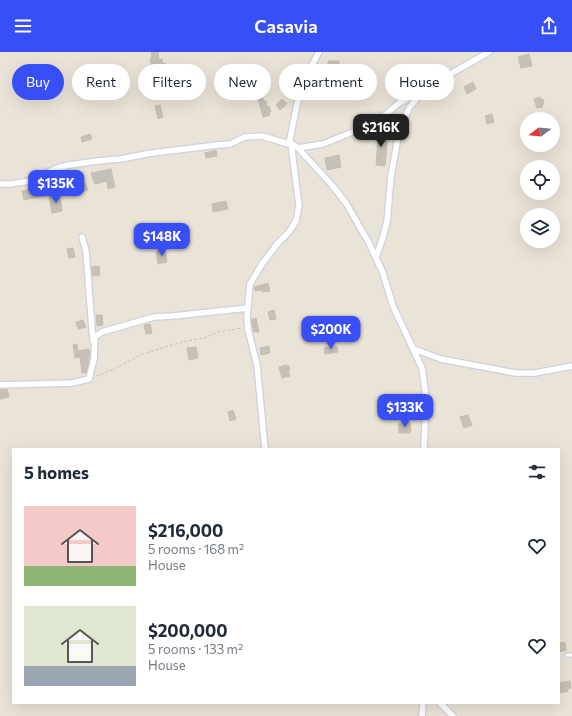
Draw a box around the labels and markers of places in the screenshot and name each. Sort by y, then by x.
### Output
pin: $216K [353,114,409,148]
pin: $135K [28,170,84,204]
pin: $148K [134,223,190,257]
pin: $200K [303,316,359,350]
pin: $133K [377,394,433,428]

